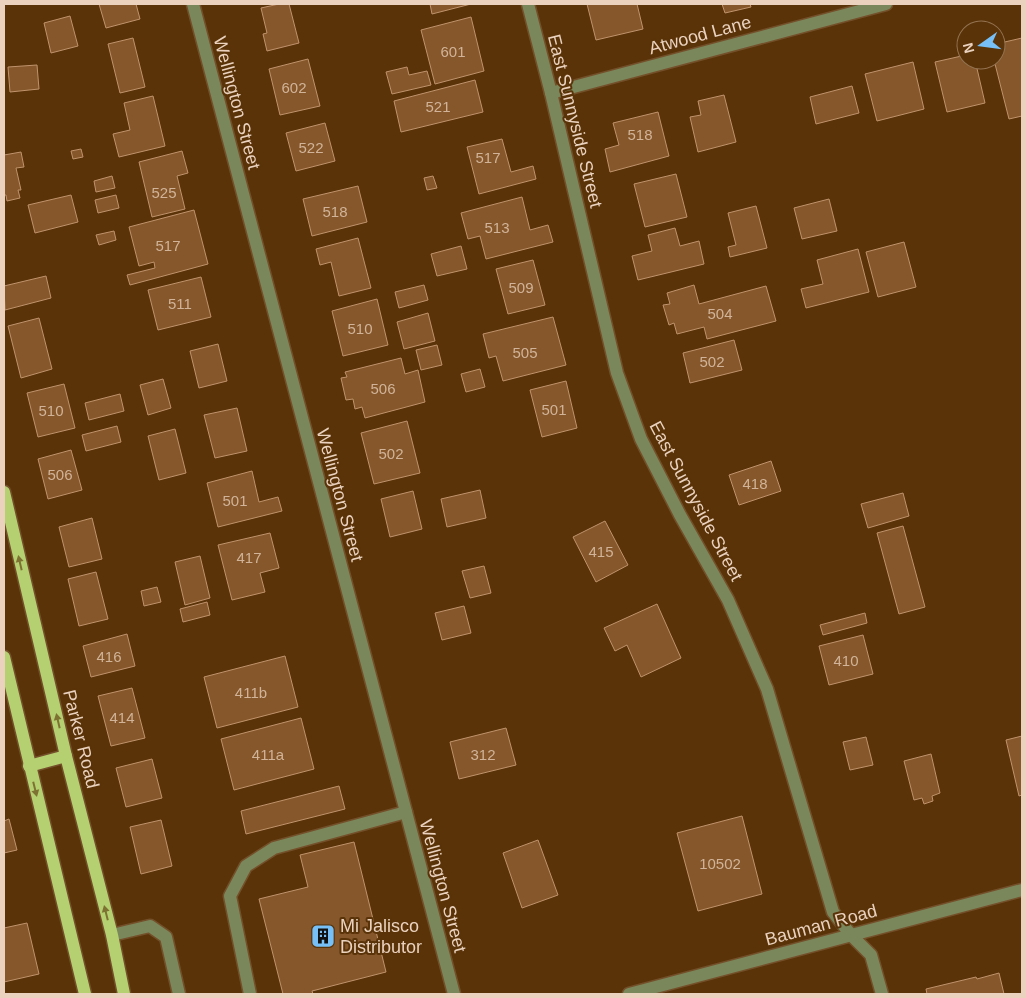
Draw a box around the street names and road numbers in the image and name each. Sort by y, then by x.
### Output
street label: Atwood Lane [647,12,753,58]
street label: East Sunnyside Street [544,32,606,210]
street label: Wellington Street [210,34,264,172]
street label: East Sunnyside Street [645,418,747,584]
street label: Wellington Street [313,426,367,564]
street label: Parker Road [59,688,103,790]
street label: Wellington Street [416,817,470,955]
street label: Bauman Road [763,900,879,950]

